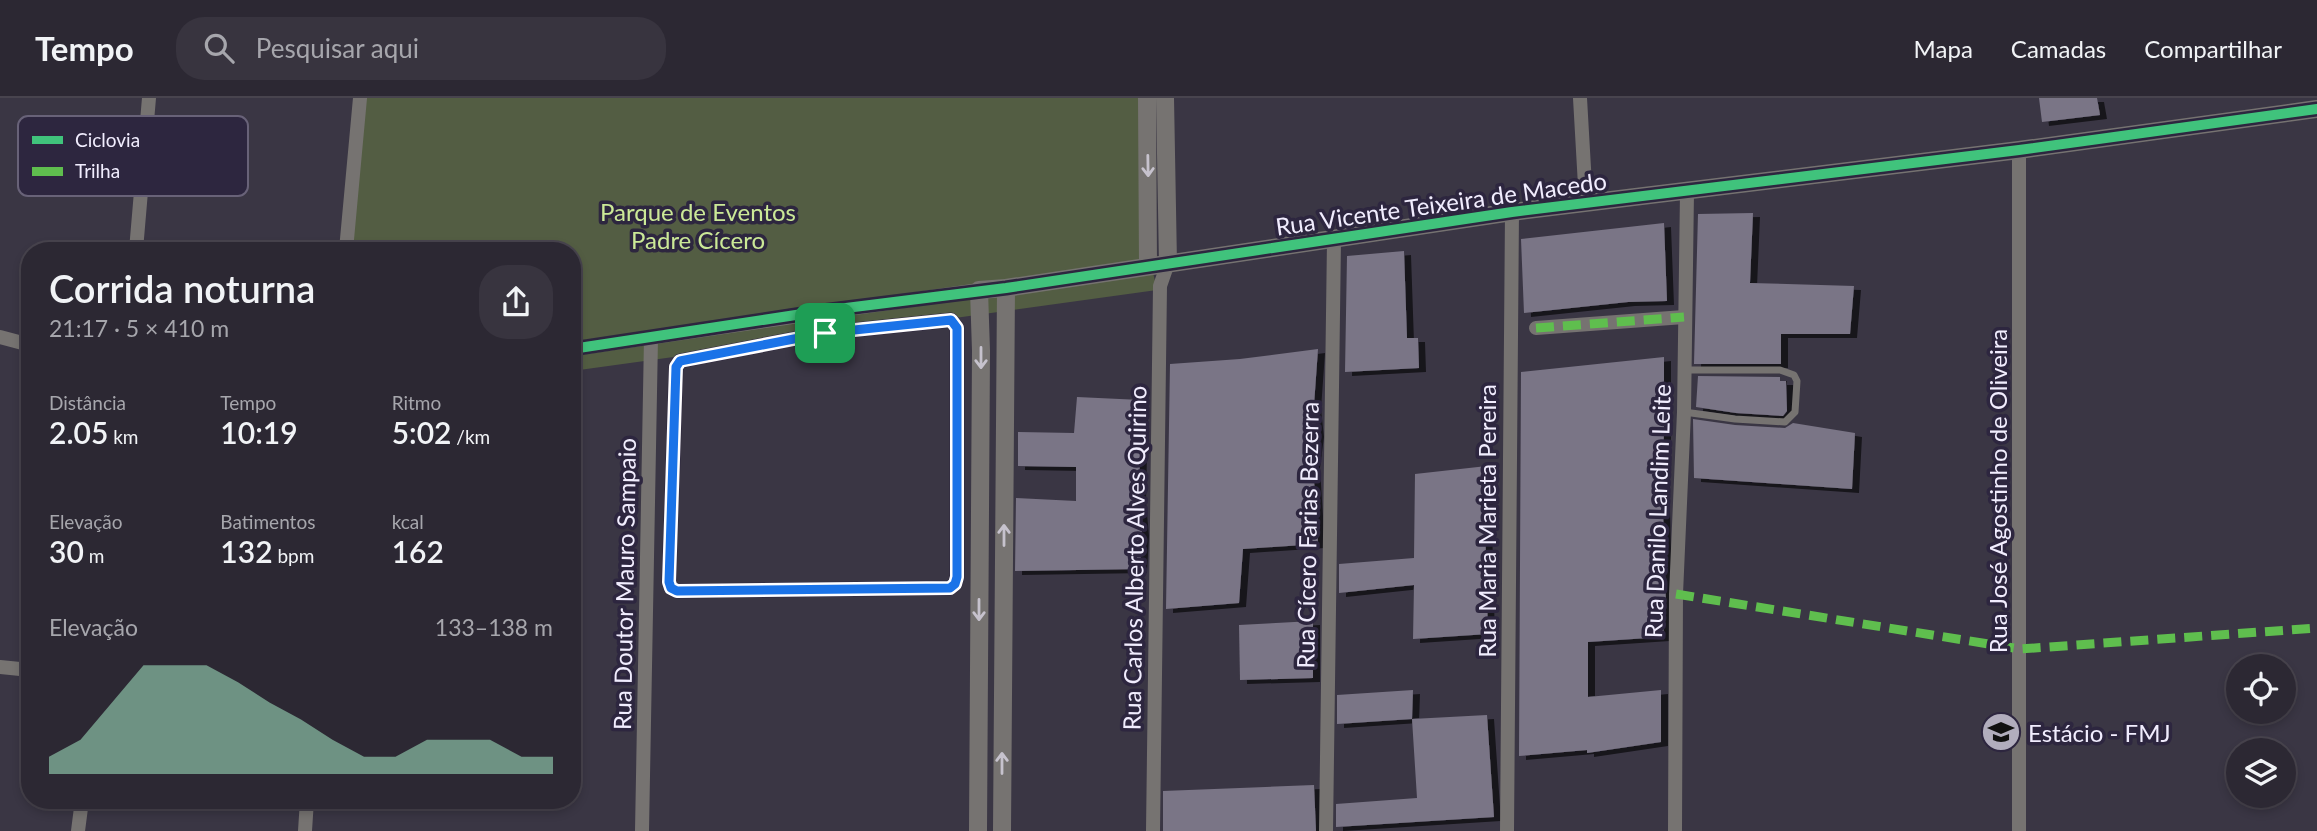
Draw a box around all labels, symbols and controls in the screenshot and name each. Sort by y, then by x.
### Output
search box [176,17,666,80]
text: Tempo [35,28,134,68]
icon: search [200,29,238,67]
text: Pesquisar aqui [256,32,419,64]
text: Mapa [1914,34,1973,63]
text: Camadas [2011,34,2106,63]
text: Compartilhar [2144,34,2282,63]
legend [18,116,248,196]
text: Ciclovia [75,128,140,151]
one-way arrow [1141,154,1155,177]
text: Trilha [75,159,120,182]
street label: Rua Vicente Teixeira de Macedo [1274,165,1608,241]
park label: Parque de Eventos Padre Cícero [600,197,796,254]
text: Corrida noturna [49,265,315,311]
button: share [479,265,553,339]
pin [795,303,855,363]
text: 21:17 · 5 × 410 m [49,314,229,342]
icon: arrive [806,314,844,352]
street label: Rua José Agostinho de Oliveira [1983,329,2012,653]
one-way arrow [974,346,988,369]
street label: Rua Danilo Landim Leite [1638,383,1676,639]
street label: Rua Maria Marieta Pereira [1472,384,1501,658]
street label: Rua Carlos Alberto Alves Quirino [1116,385,1152,731]
text: Distância [49,391,126,414]
text: Tempo [220,391,276,414]
text: Ritmo [392,391,441,414]
street label: Rua Cícero Farias Bezerra [1290,401,1324,669]
text: 2.05 [49,414,108,450]
text: 10:19 [220,414,298,450]
text: 5:02 [392,414,451,450]
text: km [108,425,138,448]
text: /km [451,425,490,448]
street label: Rua Doutor Mauro Sampaio [607,438,641,730]
text: Elevação [49,510,123,533]
text: Batimentos [220,510,315,533]
text: kcal [392,510,424,533]
one-way arrow [997,524,1011,547]
text: 30 [49,533,84,569]
text: 132 [220,533,273,569]
text: 162 [392,533,444,569]
text: m [84,544,104,567]
text: bpm [273,544,314,567]
one-way arrow [972,598,986,621]
text: Elevação [49,613,138,641]
text: 133–138 m [435,613,553,641]
map controls [2226,654,2296,808]
button: locate [2226,654,2296,724]
school or university icon: Estácio - FMJ [1980,711,2022,753]
place label: Estácio - FMJ [2028,718,2171,747]
button: layers [2226,738,2296,808]
one-way arrow [995,752,1009,775]

